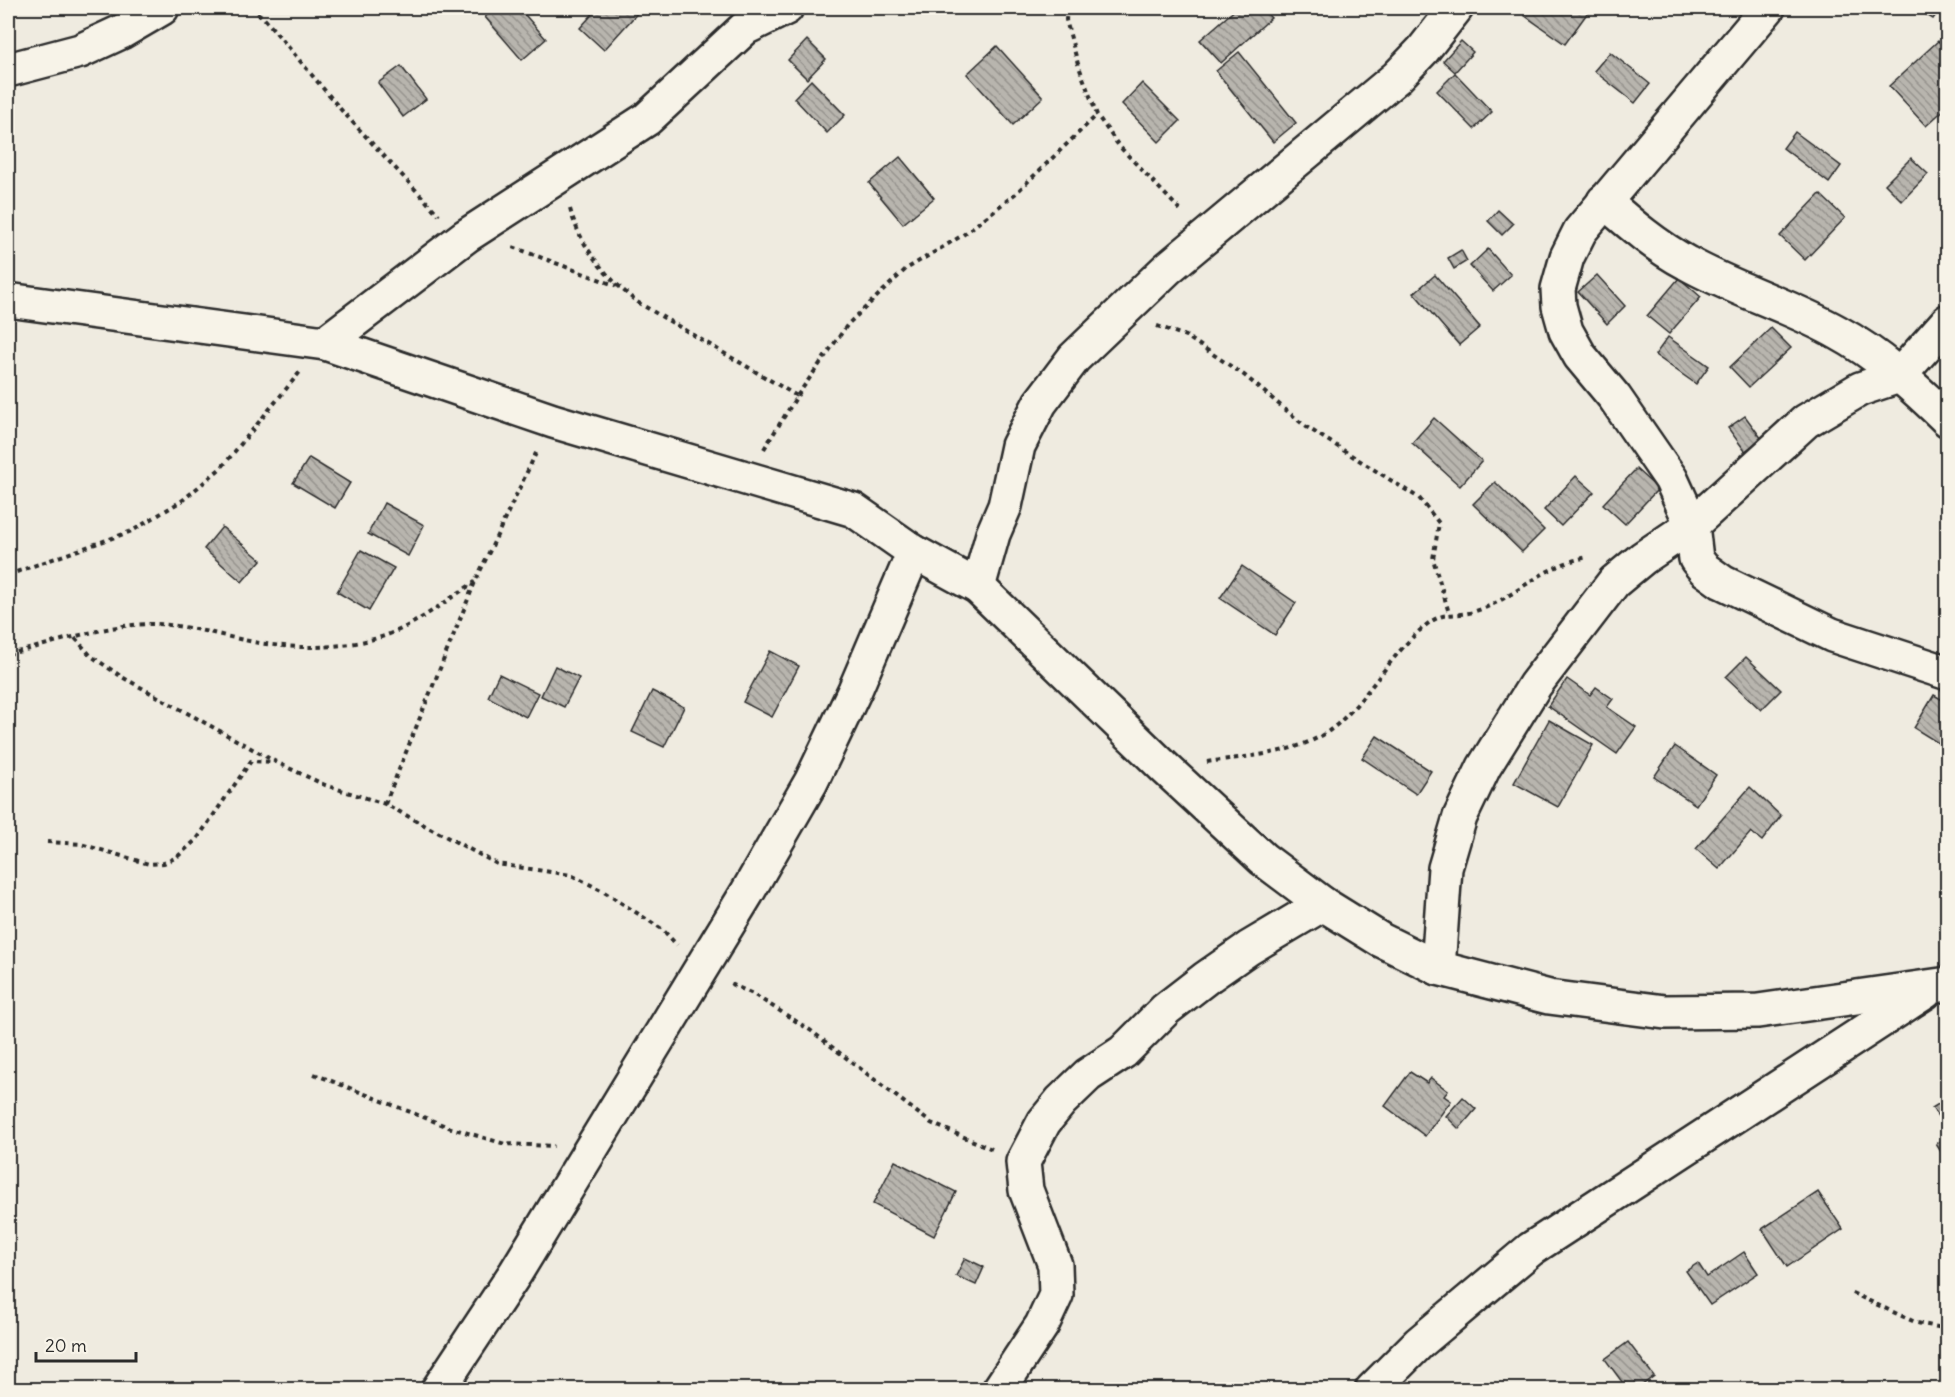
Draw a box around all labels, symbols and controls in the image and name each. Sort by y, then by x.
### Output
scale bar [36,1325,136,1363]
text: 20 m [45,1334,87,1357]

